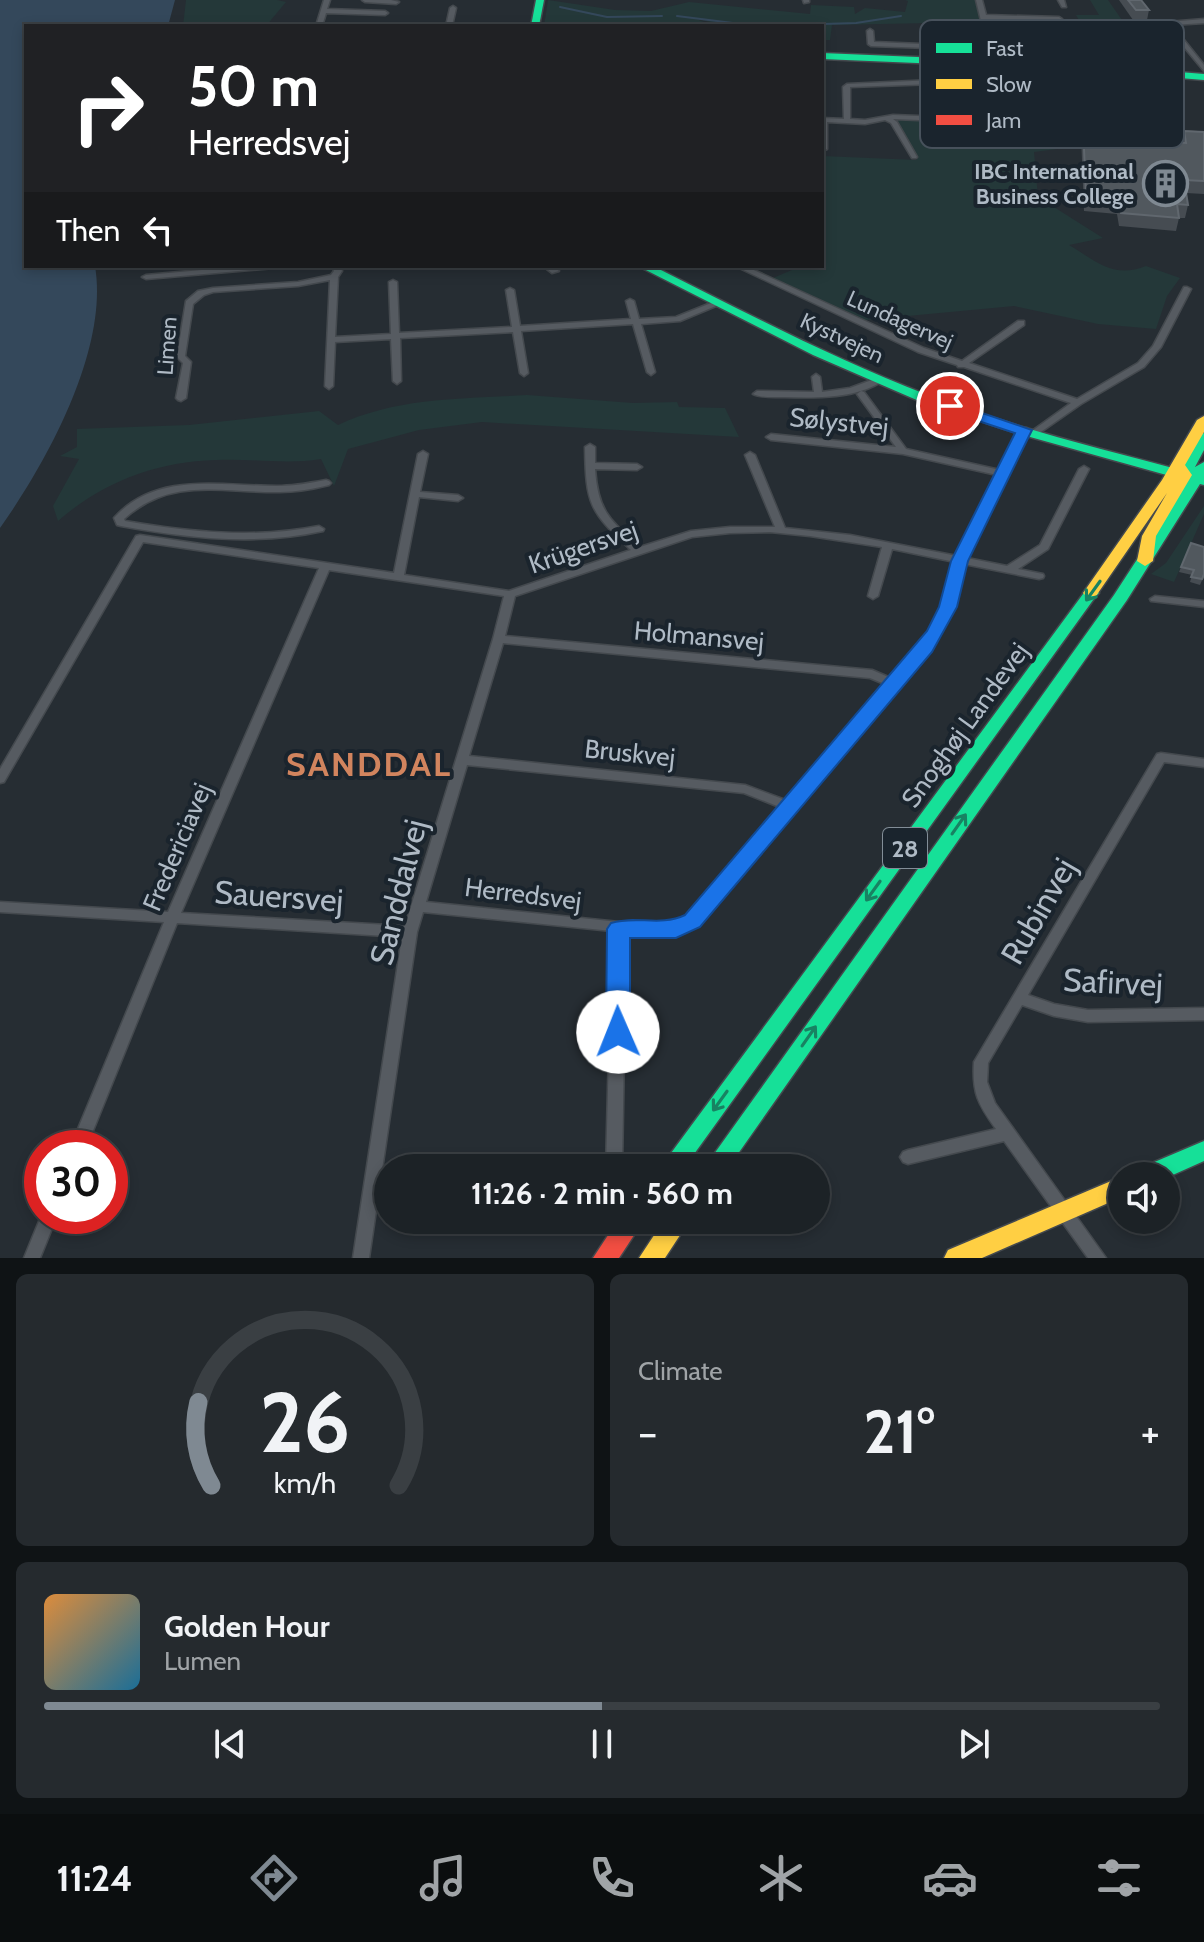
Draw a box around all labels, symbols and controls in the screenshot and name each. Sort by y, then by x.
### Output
legend [920,20,1184,148]
text: Fast [986,35,1024,62]
text: 50 m [188,52,319,120]
icon: right [56,56,160,160]
text: Slow [986,71,1032,98]
text: Jam [985,107,1021,134]
text: Herredsvej [188,120,350,164]
place label: IBC International Business College [974,158,1134,210]
building icon: IBC International Business College [1141,160,1189,208]
icon: left [136,208,180,252]
text: Then [56,212,120,249]
street label: Lundagervej [843,285,957,355]
street label: Kystvejen [796,307,888,369]
street label: Limen [151,316,183,376]
pin [916,372,984,440]
icon: arrive [928,384,972,428]
street label: Sølystvej [788,401,890,443]
street label: Krügersvej [524,513,642,581]
one-way arrow [1085,580,1102,601]
street label: Holmansvej [633,614,765,658]
street label: Snoghøj Landevej [895,636,1035,814]
street label: Bruskvej [583,732,677,774]
district label: SANDDAL [286,743,452,785]
street label: Fredericiavej [136,778,218,916]
one-way arrow [950,814,967,835]
street label: Sanddalvej [361,815,435,969]
road number: 28 [883,828,927,868]
street label: Rubinvej [992,851,1084,971]
street label: Herredsvej [463,871,583,917]
street label: Sauersvej [213,872,345,920]
one-way arrow [865,880,882,901]
street label: Safirvej [1062,960,1164,1004]
position arrow [576,990,660,1074]
one-way arrow [800,1026,817,1047]
one-way arrow [711,1090,728,1111]
speed limit sign: 30 [24,1130,128,1234]
map controls [1108,1162,1180,1234]
button: sound [1108,1162,1180,1234]
text: 11:26 · 2 min · 560 m [471,1175,733,1212]
text: Climate [638,1355,723,1387]
text: 26 [260,1372,350,1473]
text: 21° [863,1395,935,1468]
text: − [638,1406,657,1459]
text: + [1141,1406,1160,1459]
text: km/h [274,1465,336,1500]
text: Golden Hour [164,1608,330,1645]
text: Lumen [164,1645,241,1677]
icon: previous [208,1722,252,1766]
icon: pause [580,1722,624,1766]
icon: next [952,1722,996,1766]
icon: directions [246,1850,302,1906]
icon: music [415,1850,471,1906]
icon: phone [584,1850,640,1906]
icon: climate [753,1850,809,1906]
icon: car [922,1850,978,1906]
icon: filters [1091,1850,1147,1906]
text: 11:24 [57,1856,133,1900]

